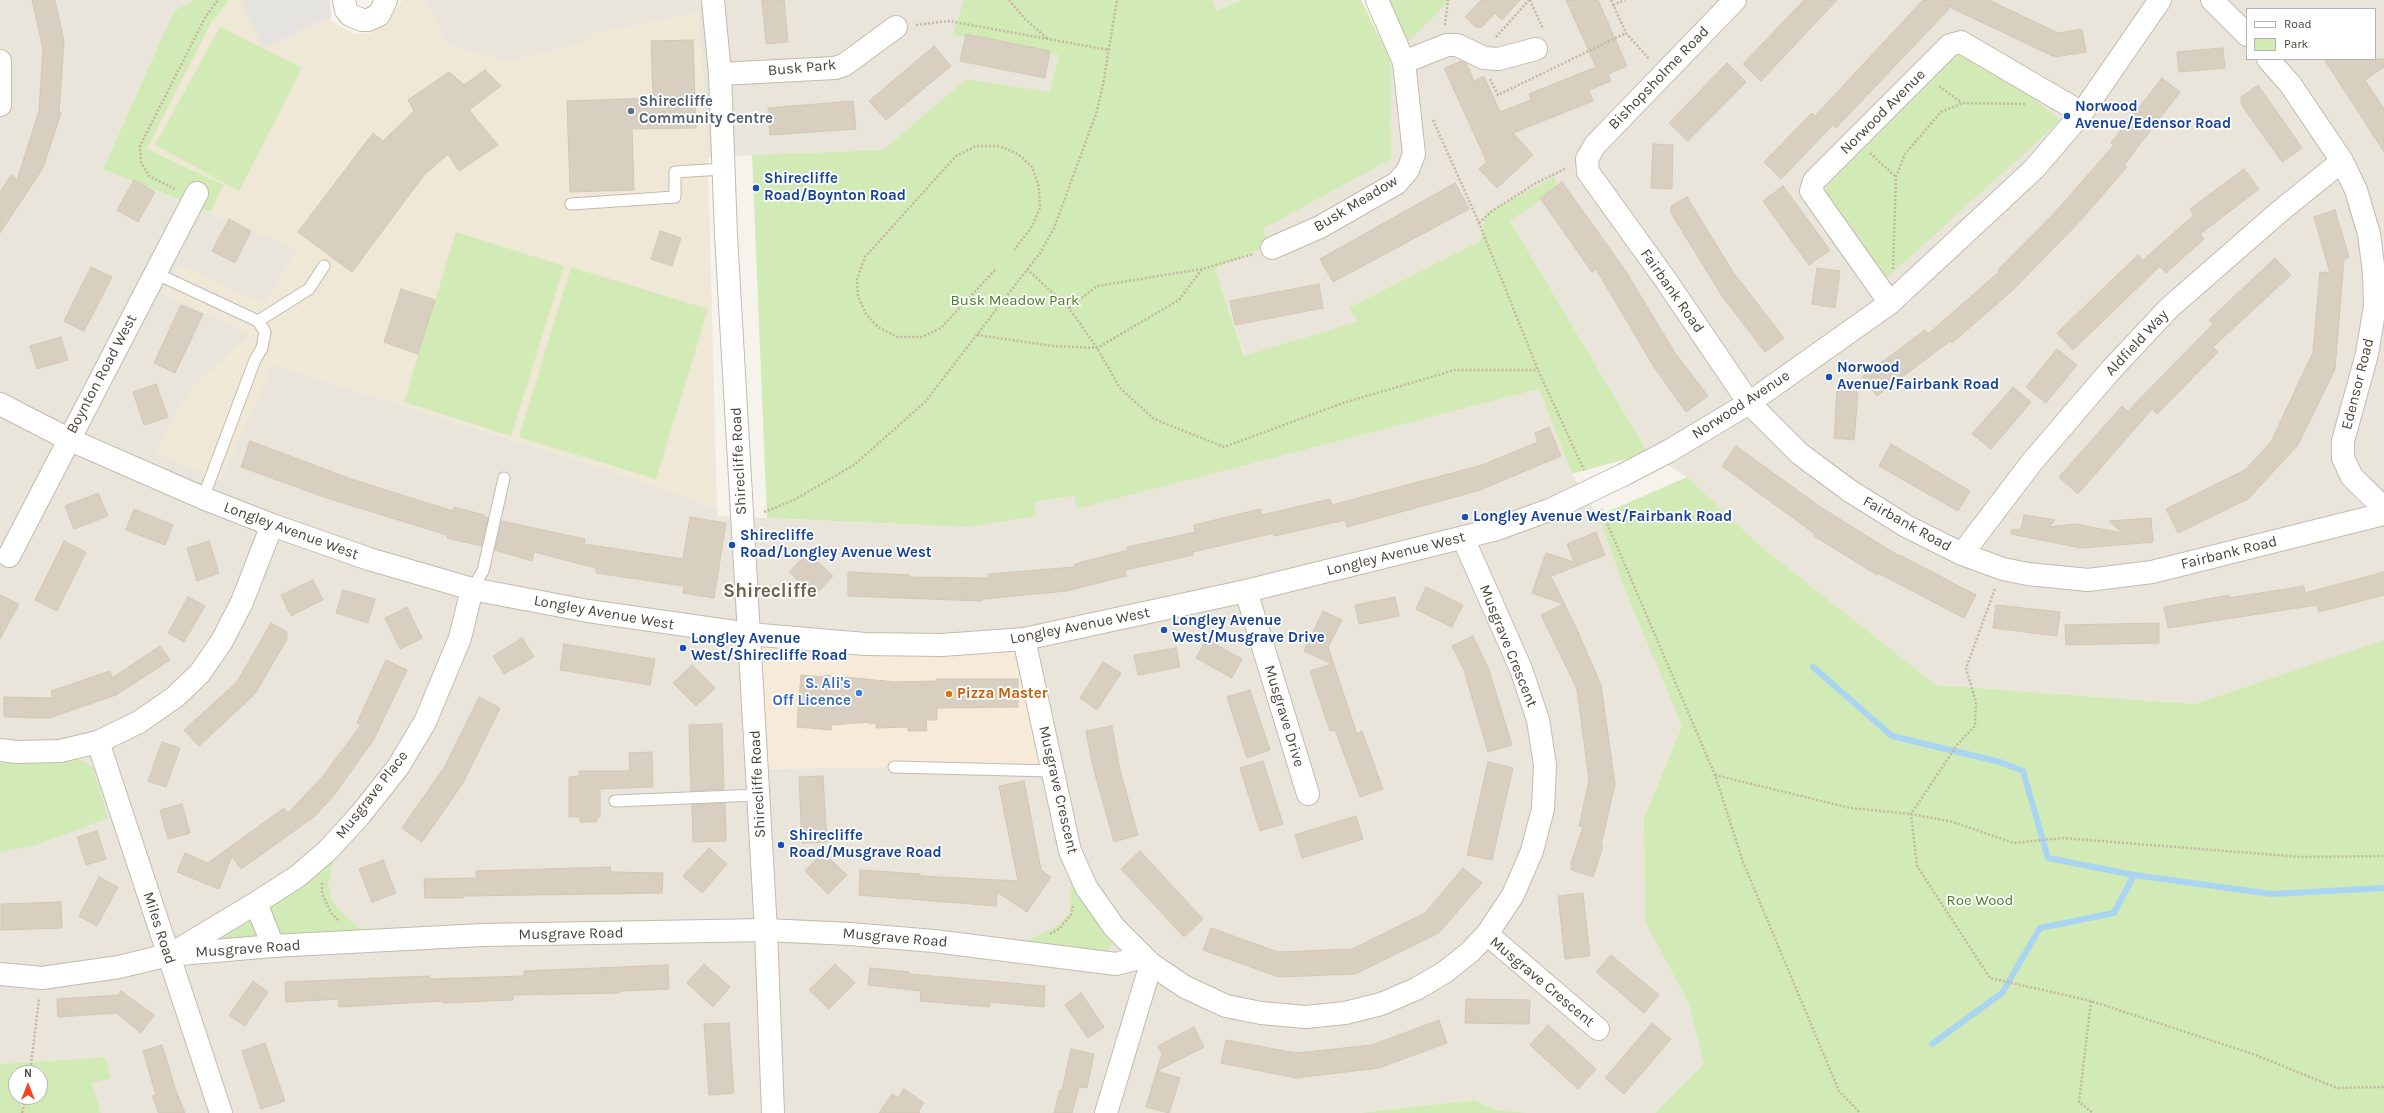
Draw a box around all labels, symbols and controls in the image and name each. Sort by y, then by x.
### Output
legend [2246,8,2376,60]
text: Road [2284,17,2312,31]
street label: Bishopsholme Road [1605,23,1713,133]
text: Park [2284,37,2308,51]
street label: Busk Park [767,56,837,80]
street label: Norwood Avenue [1837,66,1929,158]
place label: Shirecliffe Community Centre [639,93,773,128]
place label: Norwood Avenue/Edensor Road [2075,98,2231,133]
marker: Shirecliffe Community Centre [626,106,636,116]
marker: Norwood Avenue/Edensor Road [2062,111,2072,121]
place label: Shirecliffe Road/Boynton Road [764,170,906,205]
street label: Busk Meadow [1311,172,1401,236]
marker: Shirecliffe Road/Boynton Road [751,183,761,193]
street label: Fairbank Road [1636,246,1708,336]
park label: Busk Meadow Park [951,292,1079,310]
street label: Aldfield Way [2102,306,2172,380]
street label: Boynton Road West [63,311,141,437]
street label: Edensor Road [2338,336,2378,432]
place label: Norwood Avenue/Fairbank Road [1837,359,1999,394]
street label: Norwood Avenue [1689,367,1793,443]
marker: Norwood Avenue/Fairbank Road [1824,372,1834,382]
street label: Shirecliffe Road [727,407,751,515]
street label: Fairbank Road [1860,492,1954,556]
street label: Longley Avenue West [221,498,361,564]
place label: Longley Avenue West/Fairbank Road [1473,508,1732,526]
marker: Longley Avenue West/Fairbank Road [1460,512,1470,522]
place label: Shirecliffe Road/Longley Avenue West [740,527,932,562]
street label: Longley Avenue West [1325,528,1467,580]
street label: Fairbank Road [2179,532,2279,574]
marker: Shirecliffe Road/Longley Avenue West [727,540,737,550]
district label: Shirecliffe [723,581,817,603]
street label: Musgrave Crescent [1475,582,1541,710]
street label: Longley Avenue West [532,592,676,634]
street label: Longley Avenue West [1008,604,1152,648]
place label: Longley Avenue West/Musgrave Drive [1172,612,1325,647]
marker: Longley Avenue West/Musgrave Drive [1159,625,1169,635]
place label: Longley Avenue West/Shirecliffe Road [691,630,847,665]
marker: Longley Avenue West/Shirecliffe Road [678,643,688,653]
street label: Musgrave Drive [1260,663,1308,769]
place label: S. Ali's Off Licence [772,675,851,710]
place label: Pizza Master [957,685,1048,703]
marker: S. Ali's Off Licence [854,688,864,698]
marker: Pizza Master [944,689,954,699]
street label: Musgrave Crescent [1035,724,1081,856]
street label: Shirecliffe Road [746,730,770,838]
street label: Musgrave Place [332,747,412,843]
place label: Shirecliffe Road/Musgrave Road [789,827,942,862]
marker: Shirecliffe Road/Musgrave Road [776,840,786,850]
street label: Miles Road [139,890,179,966]
park label: Roe Wood [1947,892,2013,910]
street label: Musgrave Road [518,924,624,944]
street label: Musgrave Road [842,924,948,952]
street label: Musgrave Crescent [1486,933,1598,1031]
street label: Musgrave Road [195,936,301,962]
north arrow [8,1065,48,1105]
text: N [24,1067,32,1080]

